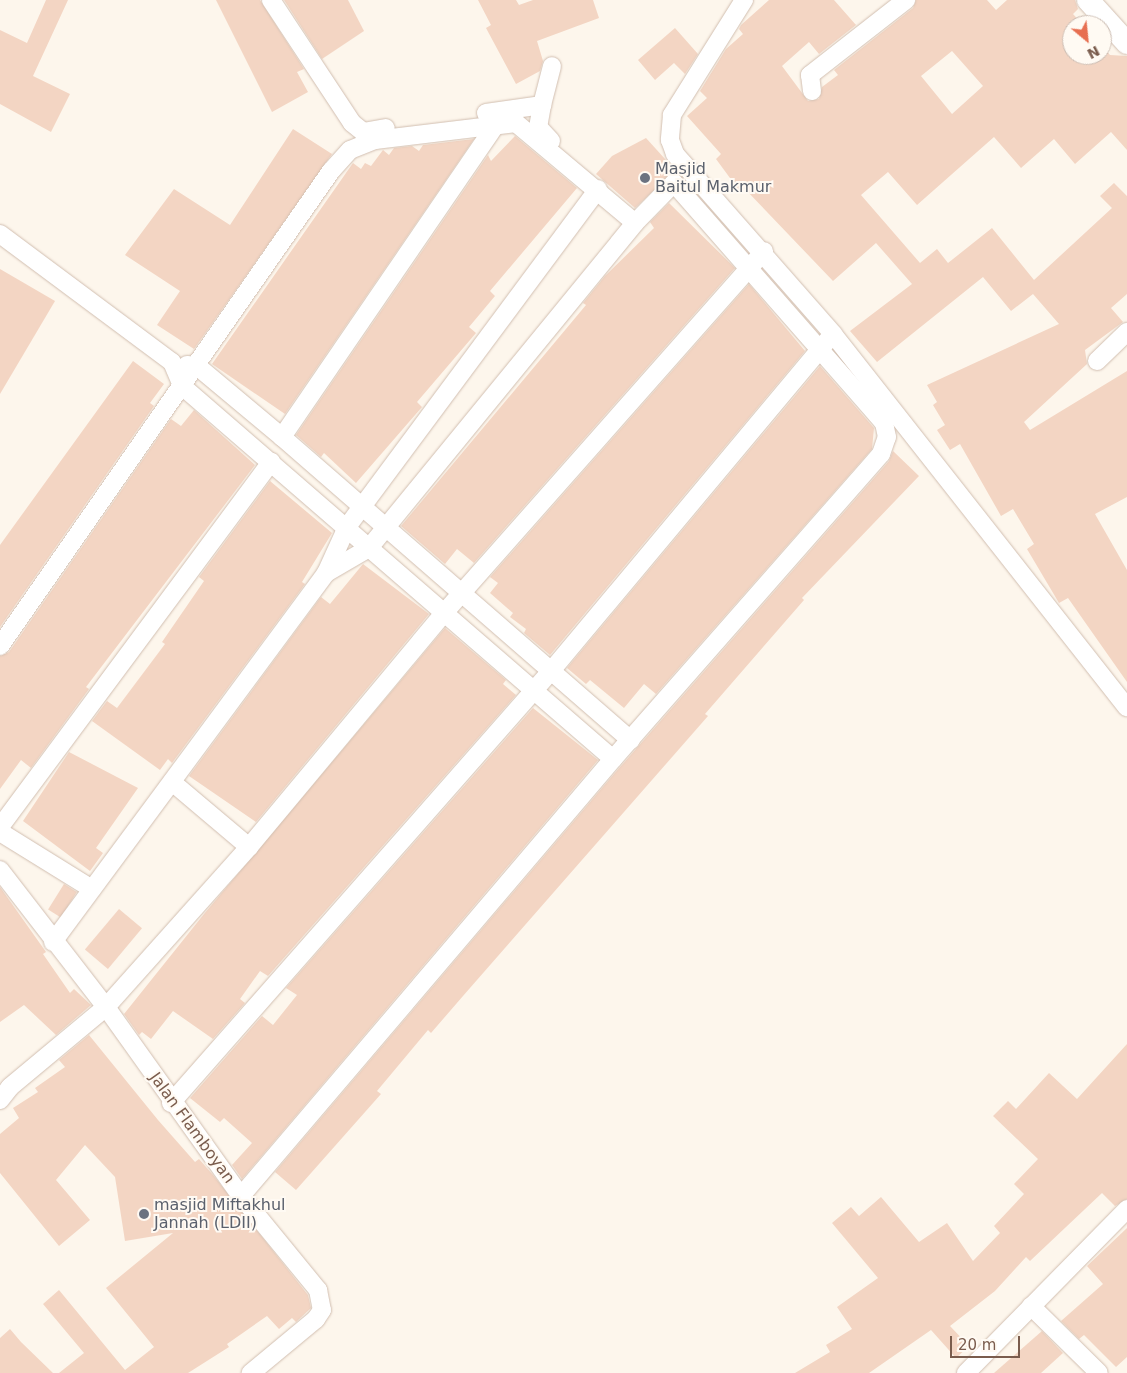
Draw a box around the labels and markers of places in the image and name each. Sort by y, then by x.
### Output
place label: Masjid Baitul Makmur [655,159,771,197]
marker: Masjid Baitul Makmur [639,172,651,184]
place label: masjid Miftakhul Jannah (LDII) [154,1195,286,1233]
marker: masjid Miftakhul Jannah (LDII) [138,1208,150,1220]

